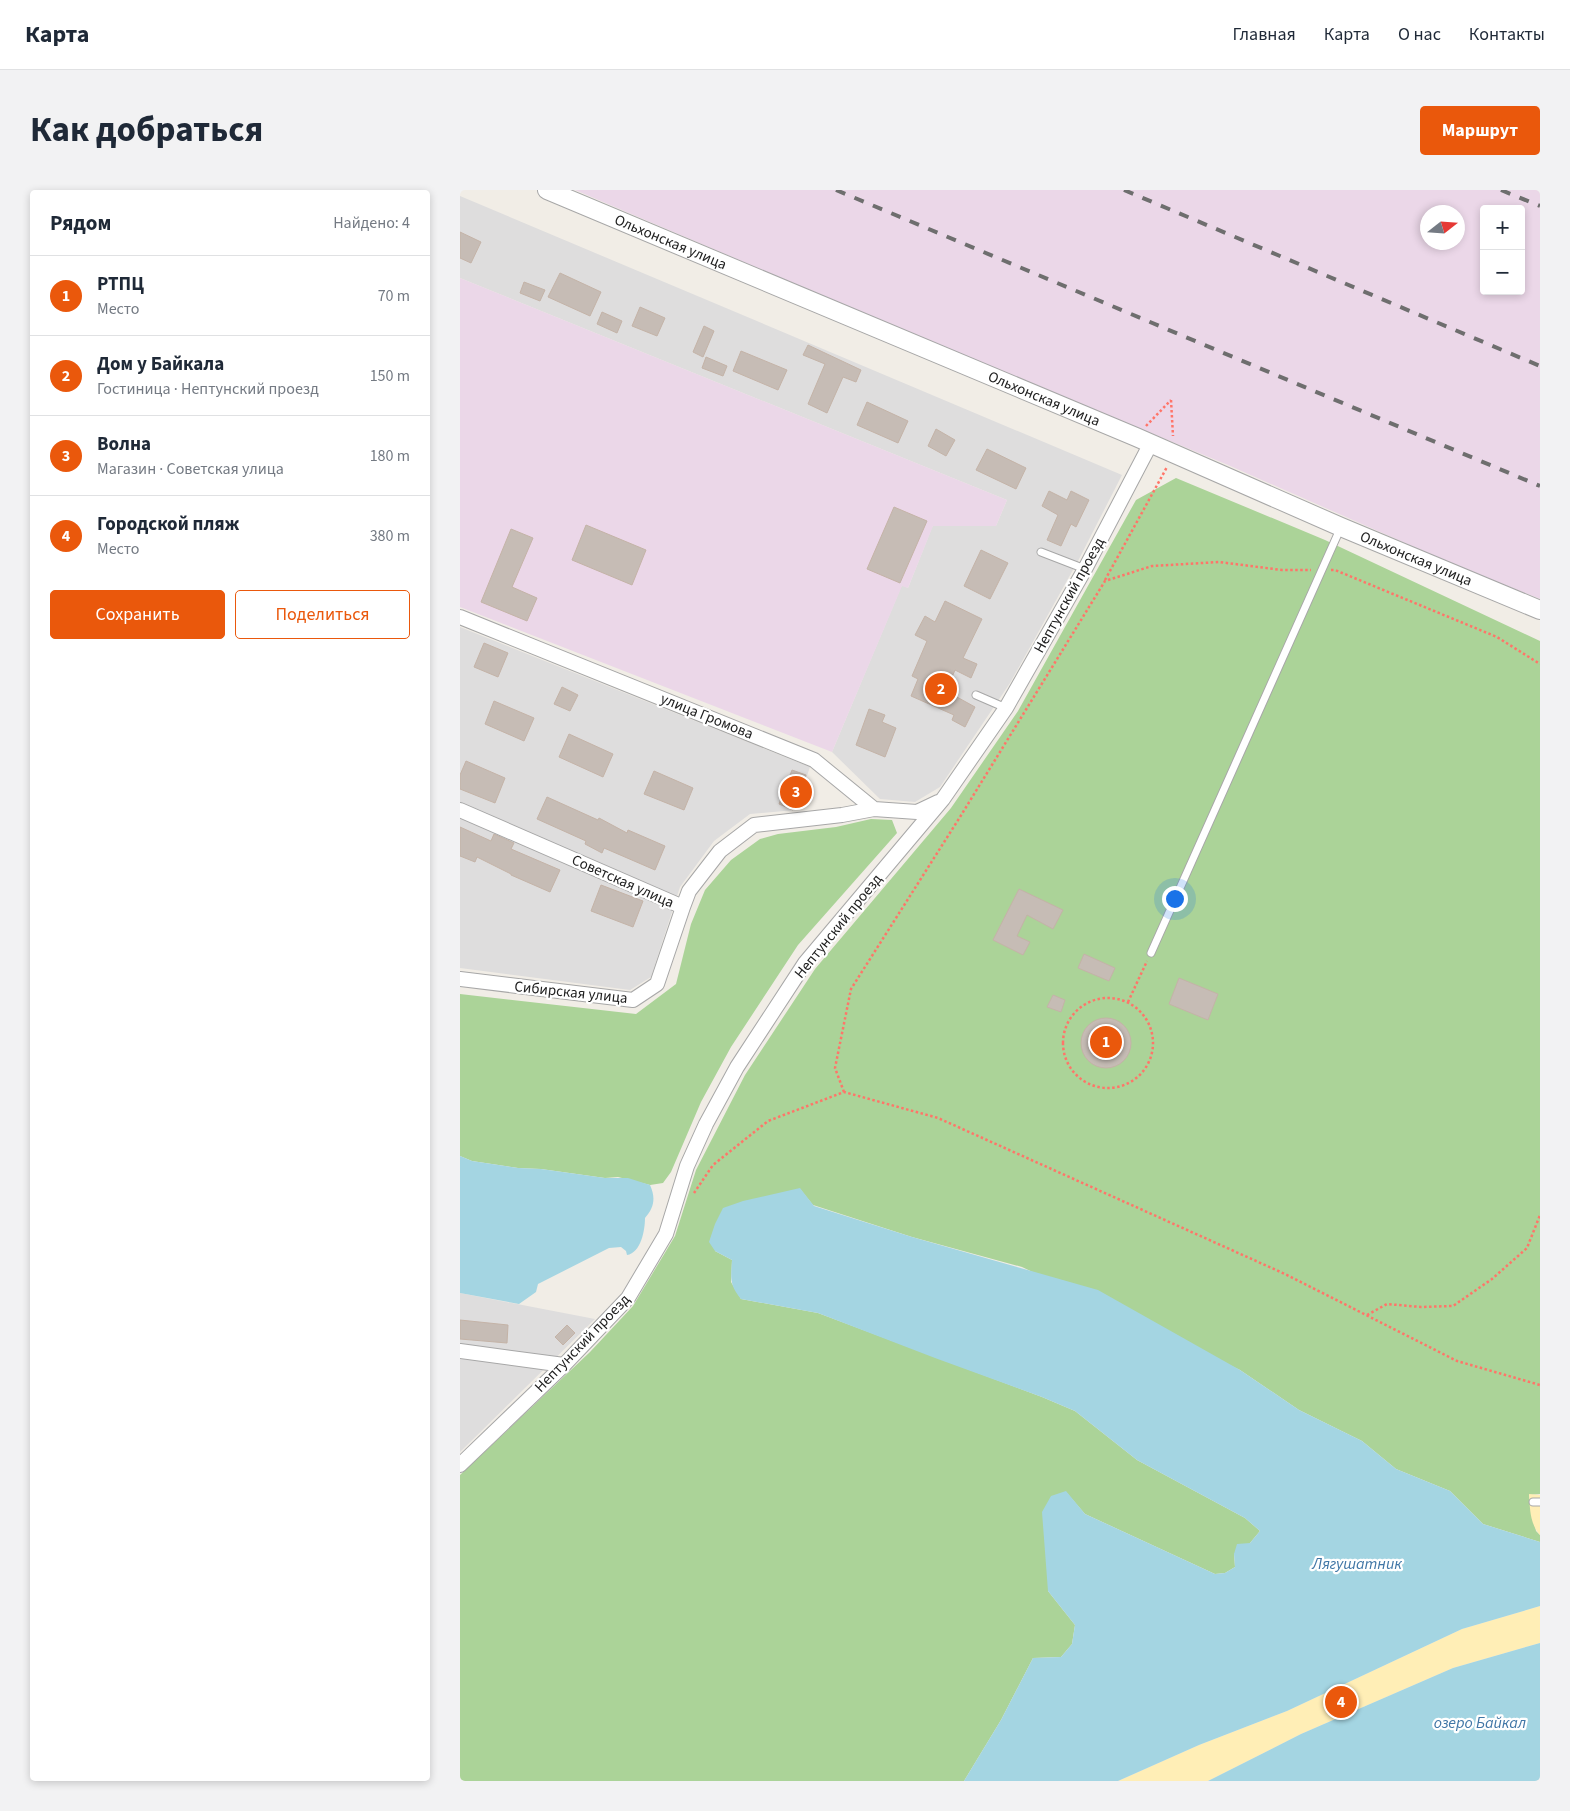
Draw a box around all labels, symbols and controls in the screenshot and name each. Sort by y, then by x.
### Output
text: Карта [25,17,89,52]
text: Главная [1233,22,1296,47]
text: Карта [1324,22,1370,47]
text: О нас [1398,22,1441,47]
text: Контакты [1469,22,1545,47]
text: Как добраться [30,105,263,155]
button: Маршрут [1420,106,1540,155]
north arrow [1420,205,1465,250]
map controls [1480,205,1525,295]
button: + [1480,205,1525,250]
text: Рядом [50,208,111,238]
street label: Ольхонская улица [611,209,730,275]
text: Найдено: 4 [333,212,410,234]
button: − [1480,250,1525,295]
text: РТПЦ [97,271,144,298]
text: 1 [62,285,70,307]
text: 70 m [378,285,410,307]
text: Место [97,298,140,320]
text: Дом у Байкала [97,351,224,378]
text: 2 [62,365,70,387]
text: 150 m [370,365,410,387]
street label: Ольхонская улица [985,366,1103,432]
text: Гостиница · Нептунский проезд [97,378,319,400]
text: Волна [97,431,151,458]
text: 3 [62,445,70,467]
text: 180 m [370,445,410,467]
text: Магазин · Советская улица [97,458,284,480]
text: Городской пляж [97,511,239,538]
text: 4 [62,525,70,547]
text: 380 m [370,525,410,547]
street label: Ольхонская улица [1357,526,1475,592]
street label: Нептунский проезд [1029,534,1110,657]
text: Место [97,538,140,560]
button: Сохранить [50,590,225,639]
button: Поделиться [235,590,410,639]
pin: 2 [925,670,957,708]
street label: улица Громова [657,688,756,745]
pin: 3 [780,773,812,811]
street label: Советская улица [568,849,677,913]
street label: Нептунский проезд [790,870,887,983]
your location [1162,886,1188,912]
street label: Сибирская улица [513,976,629,1009]
pin: 1 [1090,1023,1122,1061]
street label: Нептунский проезд [530,1290,635,1397]
water label: Лягушатник [1311,1553,1402,1575]
pin: 4 [1325,1683,1357,1721]
water label: озеро Байкал [1434,1712,1526,1734]

